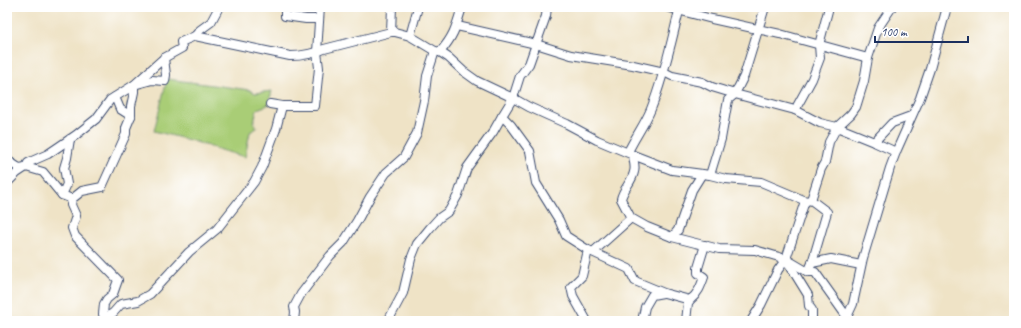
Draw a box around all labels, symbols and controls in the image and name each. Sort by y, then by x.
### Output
scale bar [875,18,968,44]
text: 100 m [881,24,908,40]

